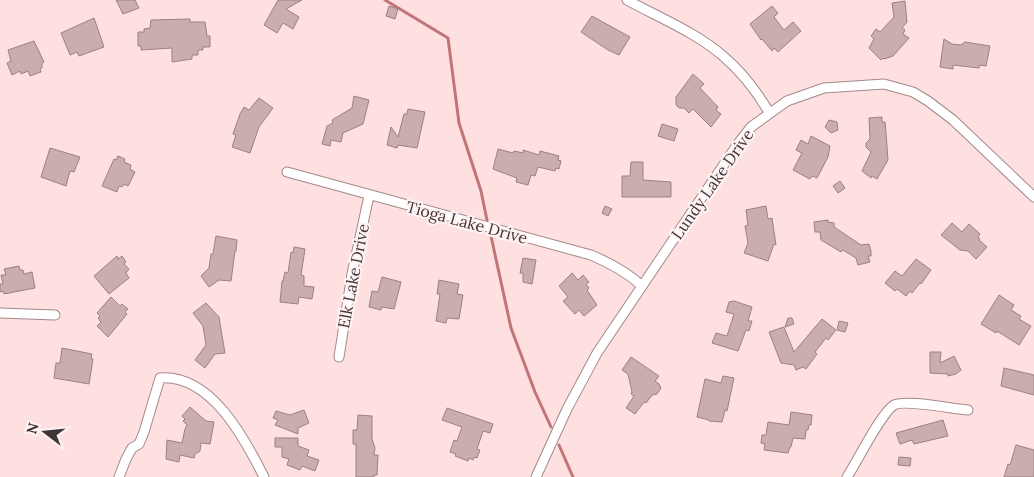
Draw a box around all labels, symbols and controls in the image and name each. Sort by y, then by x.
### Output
street label: Lundy Lake Drive [667,125,758,243]
street label: Tioga Lake Drive [404,196,530,248]
street label: Elk Lake Drive [333,222,373,330]
north arrow [20,407,70,457]
text: N [22,421,43,436]

